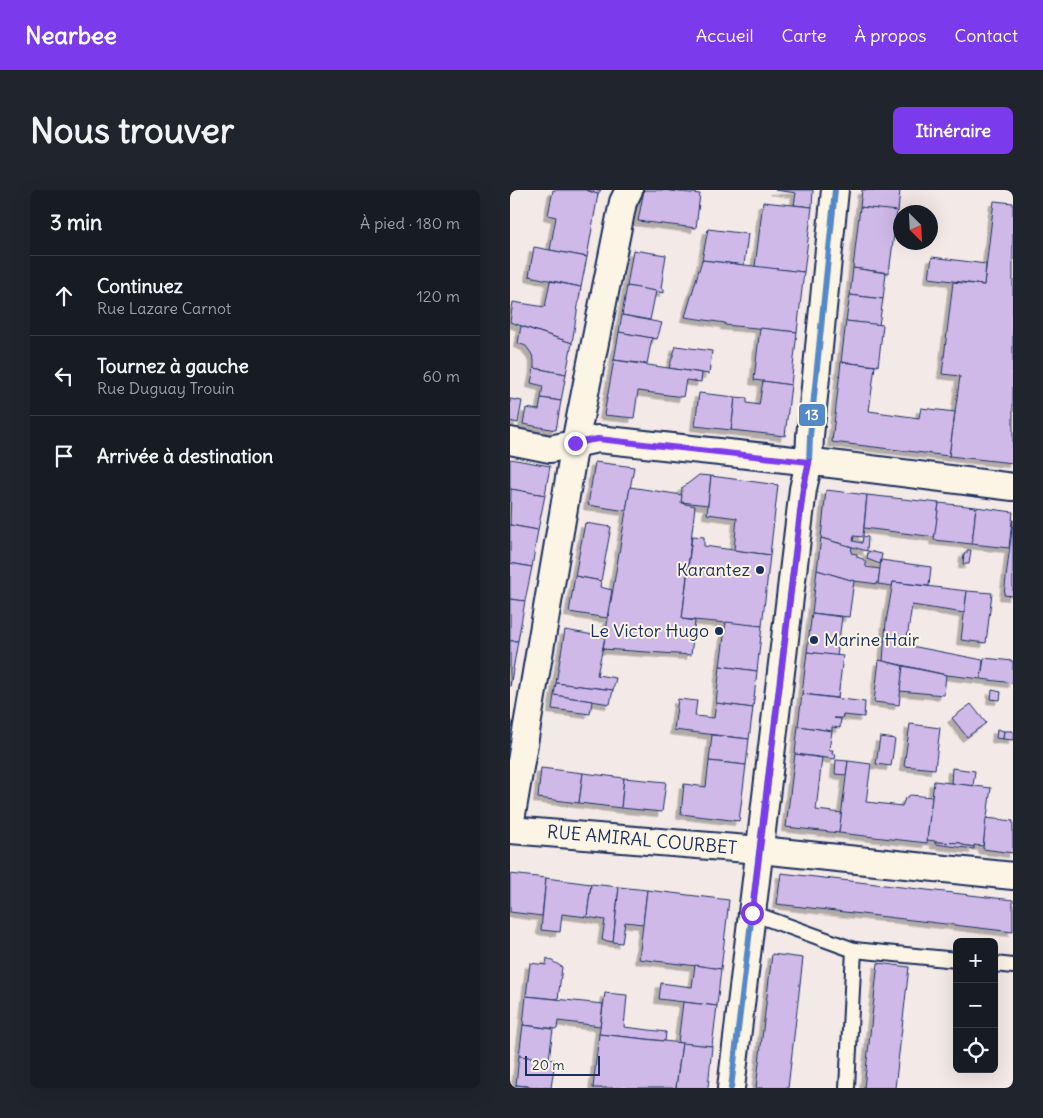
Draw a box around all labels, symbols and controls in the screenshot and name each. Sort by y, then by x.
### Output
text: Nearbee [25,20,117,50]
text: Accueil [696,24,754,47]
text: Carte [782,24,827,47]
text: À propos [855,24,926,47]
text: Contact [954,24,1018,47]
button: Itinéraire [893,107,1013,154]
text: Nous trouver [30,108,234,152]
north arrow [893,205,938,250]
text: 3 min [50,209,102,236]
text: À pied · 180 m [360,213,460,233]
text: Continuez [97,274,183,298]
icon: ahead [50,282,78,310]
text: 120 m [417,286,460,306]
text: Rue Lazare Carnot [97,298,231,318]
text: Tournez à gauche [97,354,249,378]
icon: left [50,362,78,390]
text: 60 m [422,366,460,386]
text: Rue Duguay Trouin [97,378,234,398]
line badge: 13 [798,403,826,427]
text: 13 [805,406,819,424]
route end [564,432,587,455]
icon: arrive [50,442,78,470]
text: Arrivée à destination [97,444,273,468]
place label: Karantez [677,558,750,581]
marker: Karantez [754,564,766,576]
place label: Le Victor Hugo [590,619,709,642]
marker: Le Victor Hugo [713,625,725,637]
place label: Marine Hair [824,628,920,651]
marker: Marine Hair [808,634,820,646]
street label: RUE AMIRAL COURBET [546,820,738,859]
route start [741,902,764,925]
map controls [953,938,998,1073]
button: + [953,938,998,983]
button: − [953,983,998,1028]
button: locate [953,1028,998,1073]
scale bar [525,1053,600,1076]
text: 20 m [532,1056,565,1074]

